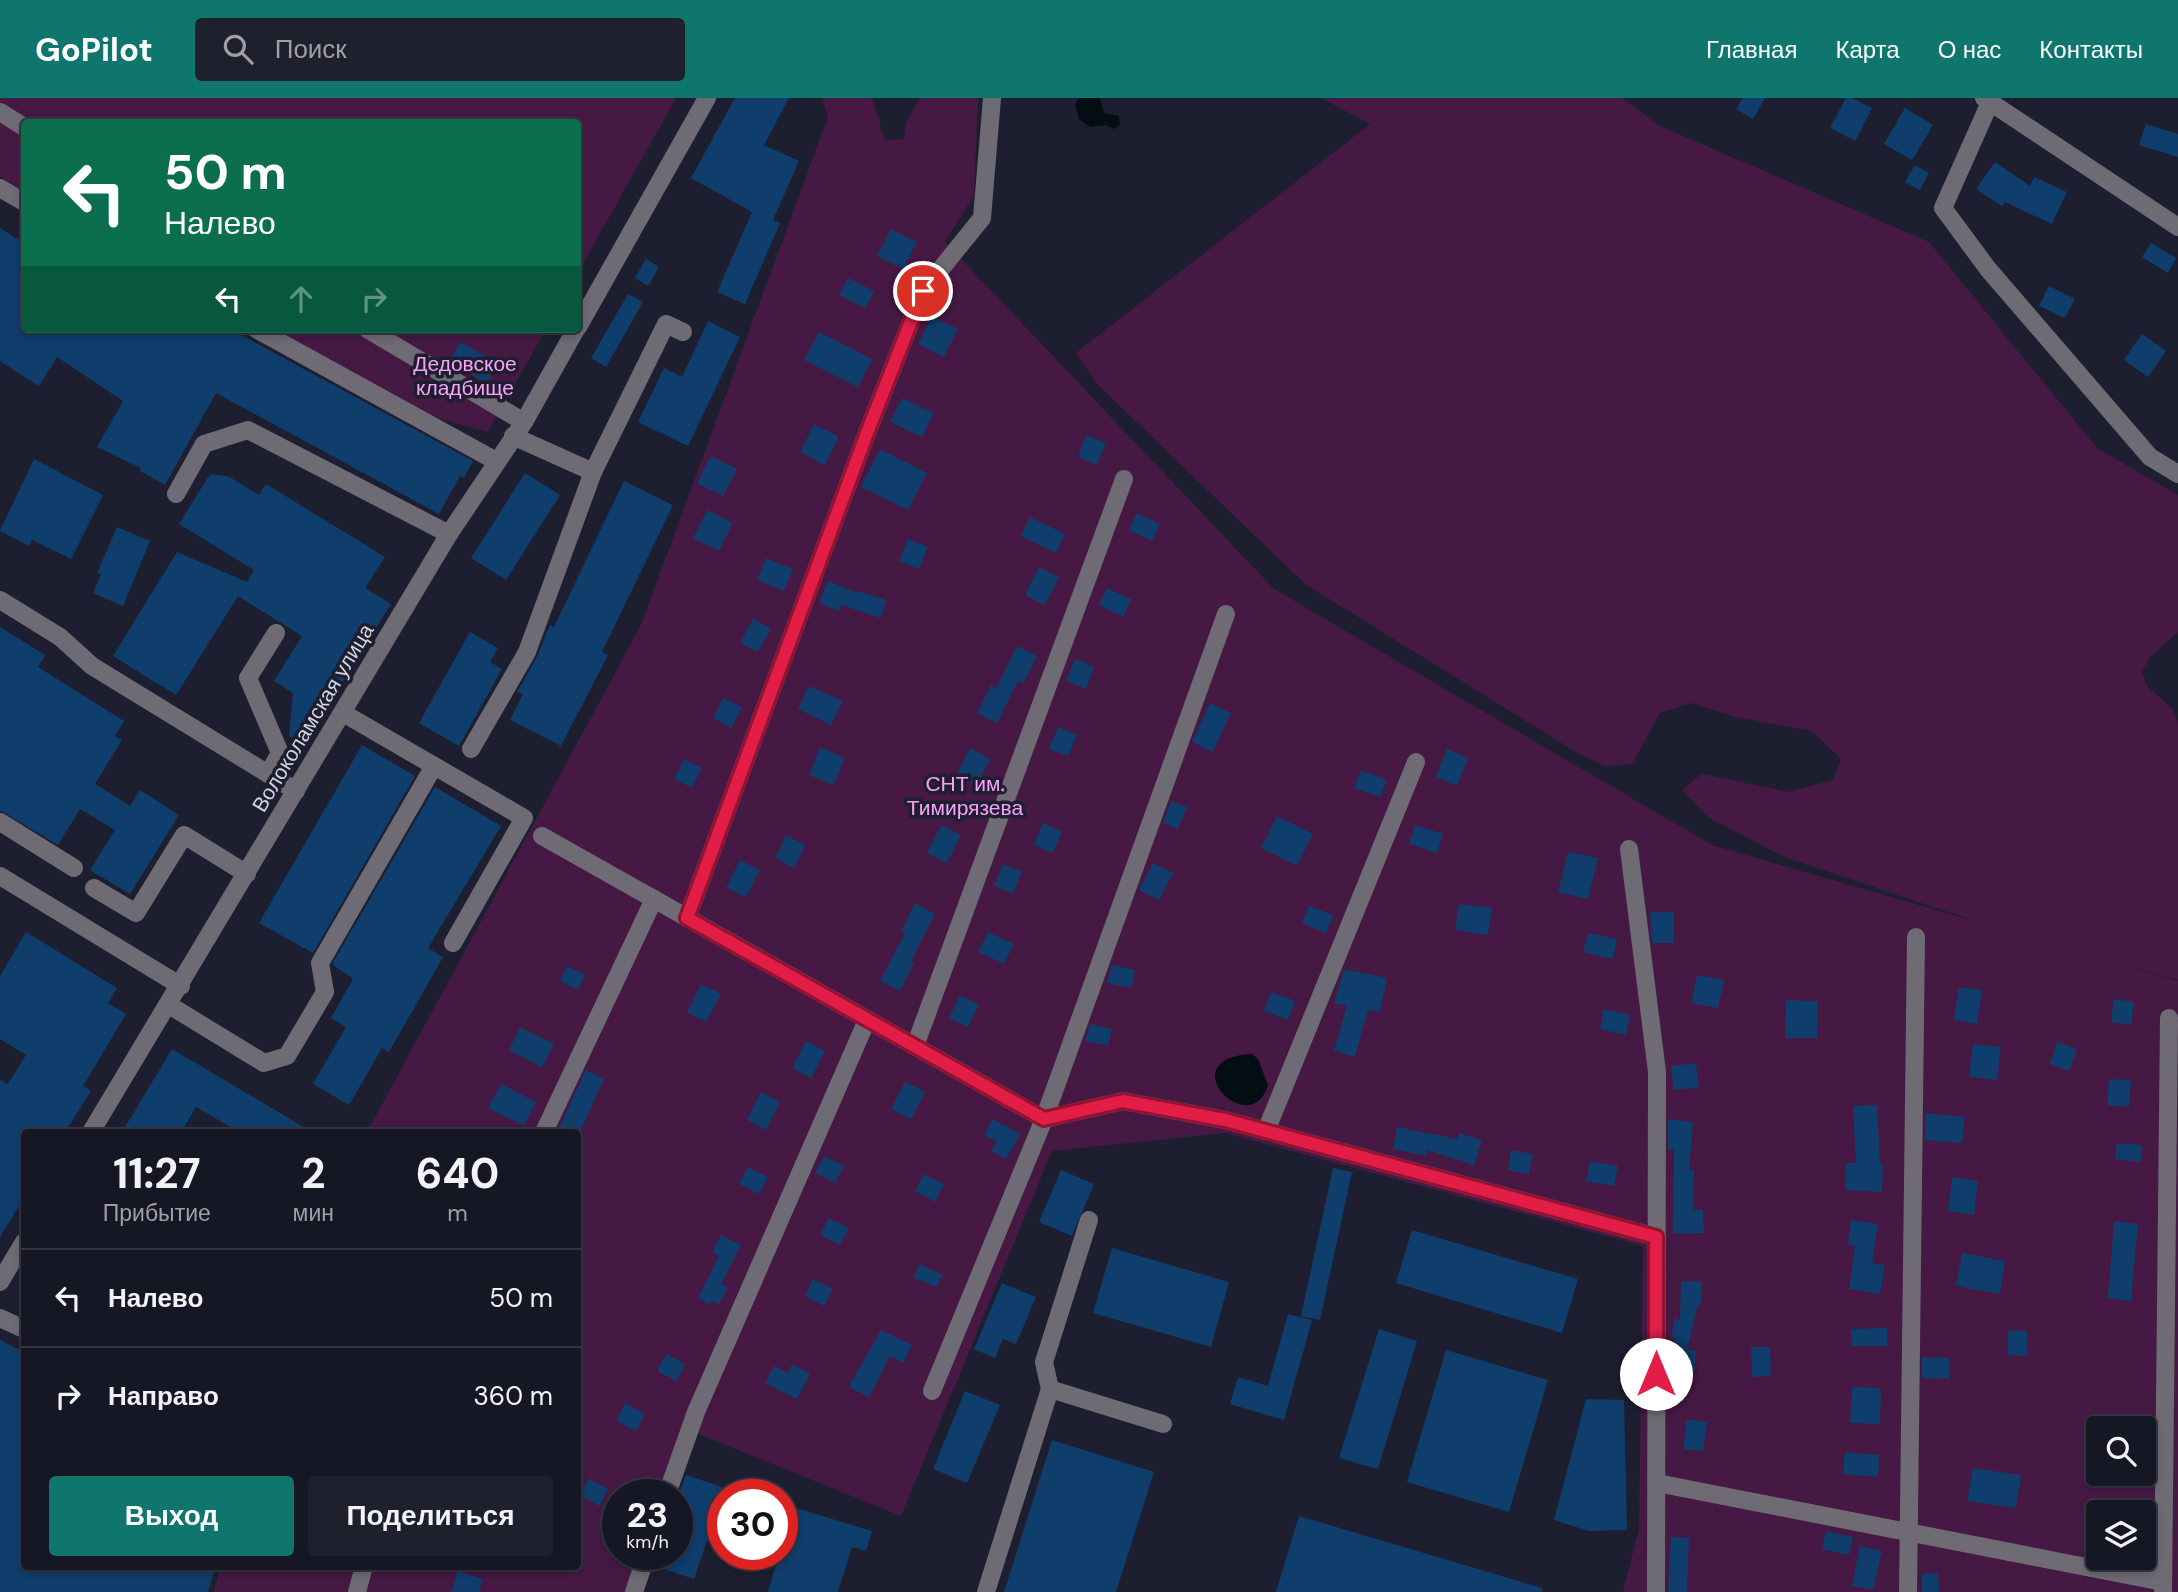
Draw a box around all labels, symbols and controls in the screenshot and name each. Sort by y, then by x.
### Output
search box [195,18,685,81]
text: GoPilot [35,28,153,71]
icon: search [219,30,257,68]
text: Поиск [275,32,347,66]
text: Главная [1706,34,1797,65]
text: Карта [1835,34,1900,65]
text: О нас [1938,34,2001,65]
text: Контакты [2039,34,2143,65]
text: 50 m [164,140,287,204]
icon: left [49,147,140,238]
text: Налево [164,202,276,244]
pin [893,261,953,321]
icon: arrive [904,272,942,310]
icon: left [209,280,247,318]
icon: ahead [282,280,320,318]
icon: right [355,280,393,318]
park label: Дедовское кладбище [413,350,517,402]
street label: Волоколамская улица [246,618,381,817]
park label: СНТ им. Тимирязева [907,770,1023,822]
text: 11:27 [113,1146,201,1201]
text: 2 [301,1146,325,1201]
text: 640 [416,1146,499,1201]
text: Прибытие [103,1198,211,1228]
text: мин [293,1198,334,1228]
text: m [447,1198,468,1228]
icon: left [49,1279,87,1317]
text: Налево [108,1281,203,1315]
text: 50 m [489,1281,553,1315]
position arrow [1619,1337,1693,1411]
icon: right [49,1377,87,1415]
text: Направо [108,1379,219,1413]
text: 360 m [473,1379,553,1413]
map controls [2086,1416,2156,1570]
button: search [2086,1416,2156,1486]
button: Выход [49,1476,294,1556]
button: Поделиться [308,1476,553,1556]
speed limit sign: 30 [707,1479,798,1570]
text: 23 [627,1492,668,1538]
button: layers [2086,1500,2156,1570]
text: km/h [626,1530,669,1554]

